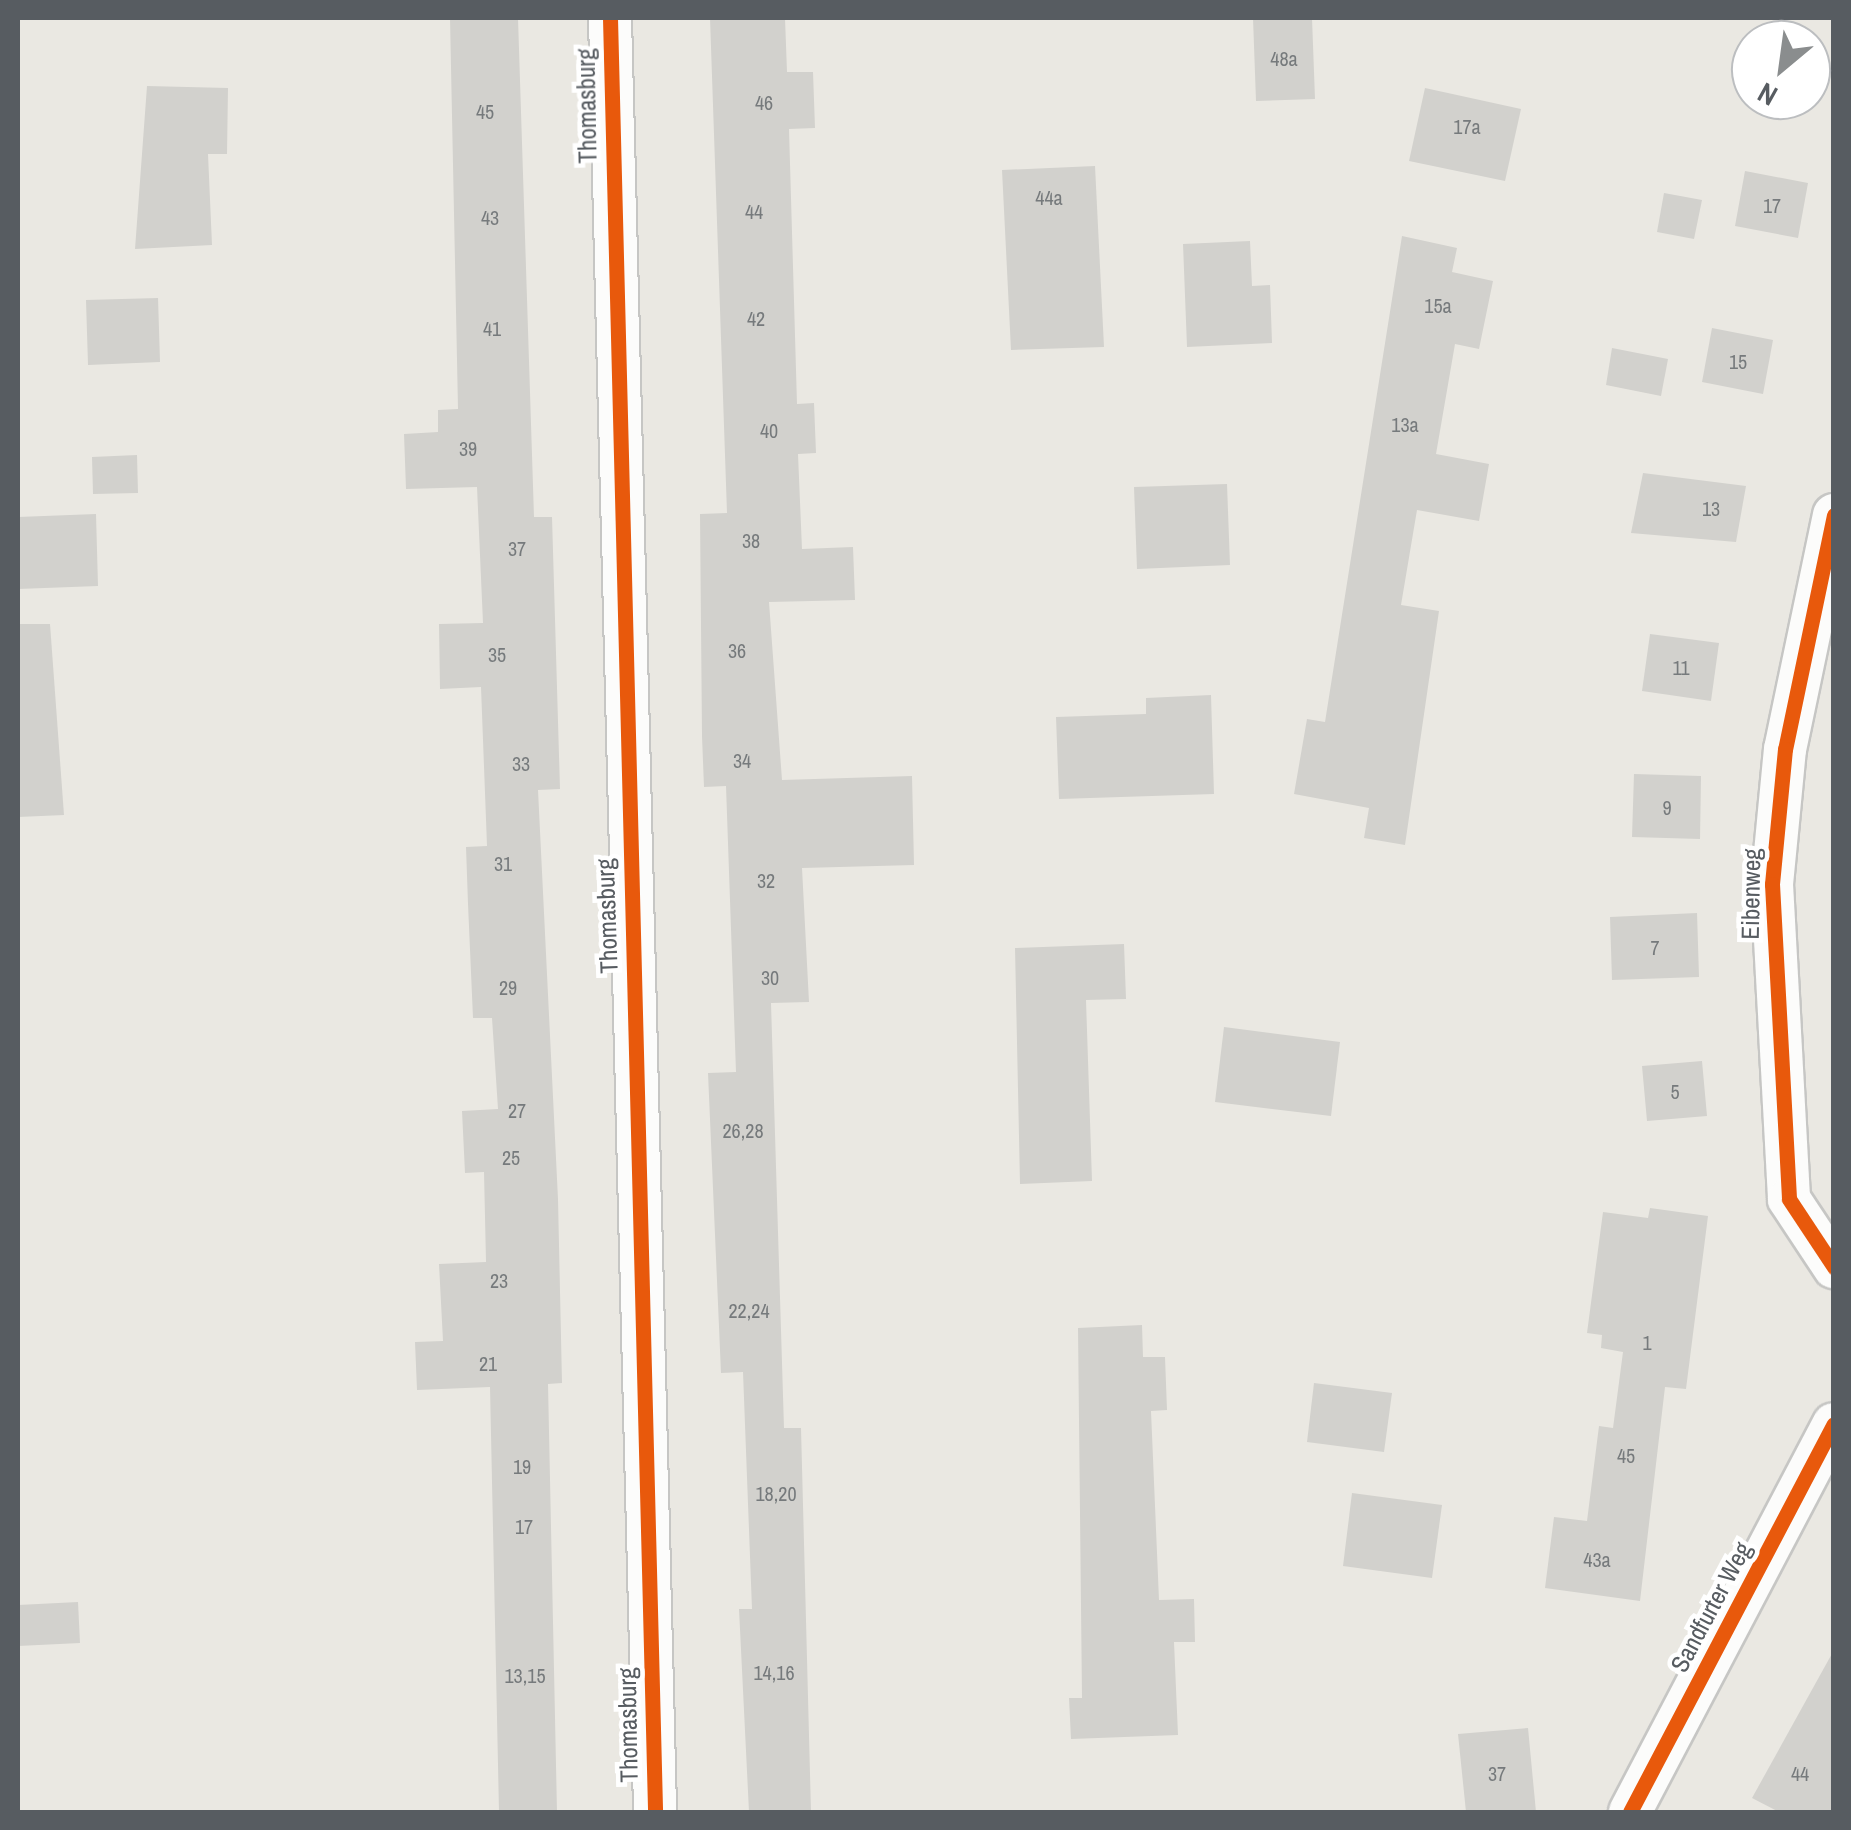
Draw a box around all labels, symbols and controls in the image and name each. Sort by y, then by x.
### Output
north arrow [1731,20,1831,120]
house number: 48a [1270,46,1298,70]
street label: Thomasburg [571,48,603,164]
text: N [1751,74,1784,115]
house number: 46 [755,90,773,114]
house number: 45 [476,99,494,123]
house number: 17a [1453,114,1481,138]
house number: 44a [1035,185,1063,209]
house number: 17 [1763,193,1781,217]
house number: 44 [745,199,763,223]
house number: 43 [481,205,499,229]
house number: 15a [1424,293,1452,317]
house number: 42 [747,306,765,330]
house number: 41 [483,316,501,340]
house number: 15 [1729,349,1747,373]
house number: 13a [1391,412,1419,436]
house number: 40 [760,418,778,442]
house number: 39 [459,436,477,460]
house number: 13 [1702,496,1720,520]
house number: 38 [742,528,760,552]
house number: 37 [508,536,526,560]
house number: 36 [728,638,746,662]
house number: 35 [488,642,506,666]
house number: 11 [1672,655,1690,679]
house number: 34 [733,748,751,772]
house number: 33 [512,751,530,775]
house number: 9 [1662,795,1672,819]
street label: Eibenweg [1735,848,1767,940]
house number: 31 [494,851,512,875]
street label: Thomasburg [590,858,624,974]
house number: 32 [757,868,775,892]
house number: 7 [1650,935,1660,959]
house number: 30 [761,965,779,989]
house number: 29 [499,975,517,999]
house number: 5 [1670,1079,1680,1103]
house number: 27 [508,1098,526,1122]
house number: 26,28 [722,1118,764,1142]
house number: 25 [502,1145,520,1169]
house number: 23 [490,1268,508,1292]
house number: 22,24 [728,1298,770,1322]
house number: 1 [1642,1330,1652,1354]
house number: 21 [479,1351,497,1375]
house number: 45 [1617,1443,1635,1467]
house number: 19 [513,1454,531,1478]
house number: 18,20 [755,1481,797,1505]
house number: 17 [515,1514,533,1538]
street label: Sandfurter Weg [1664,1537,1758,1677]
house number: 43a [1583,1547,1611,1571]
house number: 14,16 [753,1660,795,1684]
house number: 13,15 [504,1663,546,1687]
street label: Thomasburg [612,1667,644,1783]
house number: 37 [1488,1761,1506,1785]
house number: 44 [1791,1761,1809,1785]

